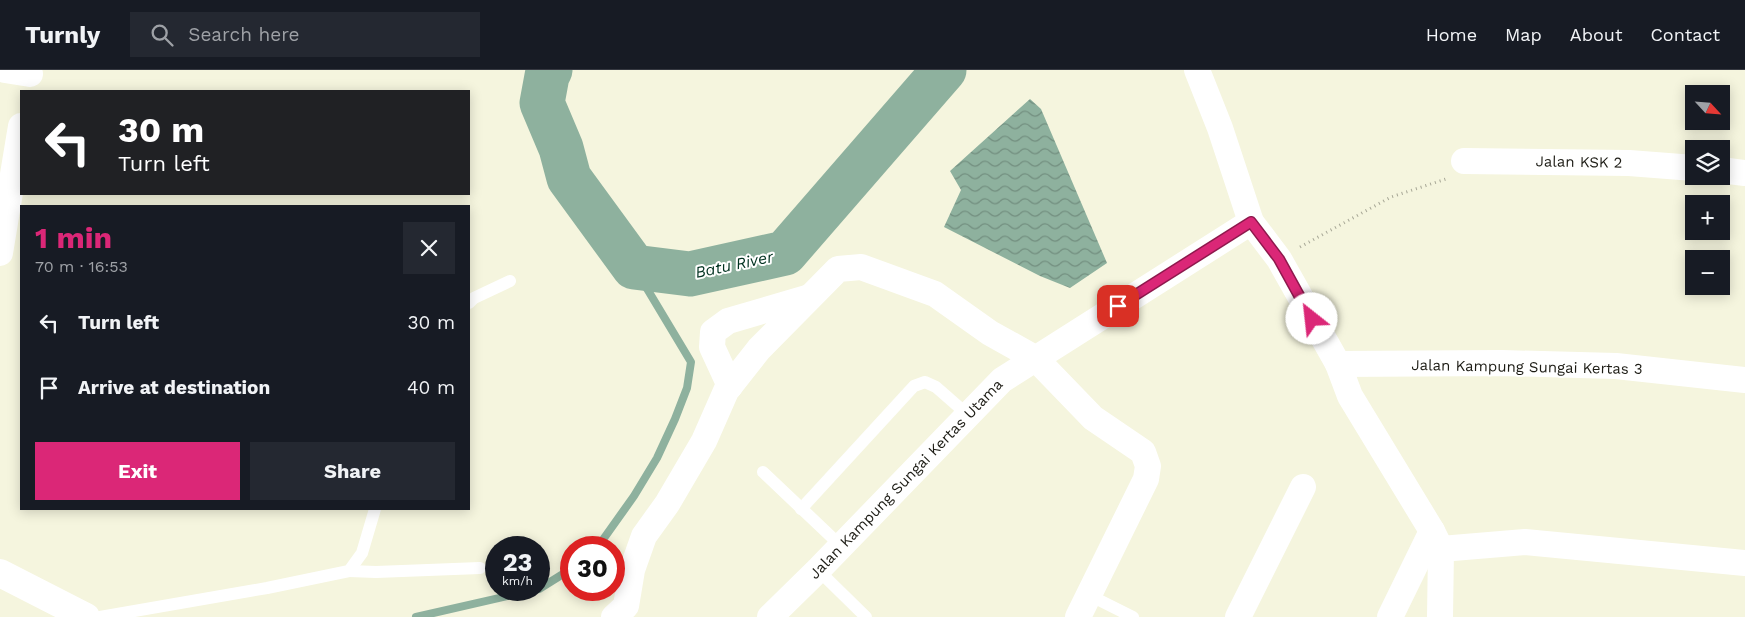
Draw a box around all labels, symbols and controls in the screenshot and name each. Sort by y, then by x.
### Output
search box [130,12,480,57]
text: Turnly [25,21,100,49]
icon: search [148,21,176,49]
text: Search here [188,23,300,46]
text: Home [1426,24,1477,45]
text: Map [1505,24,1542,45]
text: About [1570,24,1622,45]
text: Contact [1650,24,1720,45]
north arrow [1685,85,1730,130]
map controls [1685,85,1730,295]
text: 30 m [118,109,204,151]
icon: left [35,110,100,175]
button: layers [1685,140,1730,185]
text: Turn left [118,151,210,176]
street label: Jalan KSK 2 [1535,152,1623,172]
button: + [1685,195,1730,240]
text: 1 min [35,220,112,255]
button: close [403,222,455,274]
water label: Batu River [693,247,776,282]
button: − [1685,250,1730,295]
text: 70 m · 16:53 [35,257,128,276]
pin [1097,285,1139,327]
icon: arrive [1104,292,1132,320]
position arrow [1285,292,1337,344]
icon: left [35,309,63,337]
text: Turn left [78,311,159,334]
text: 30 m [408,311,455,334]
street label: Jalan Kampung Sungai Kertas 3 [1411,356,1643,378]
icon: arrive [35,374,63,402]
street label: Jalan Kampung Sungai Kertas Utama [805,375,1007,583]
text: Arrive at destination [78,376,270,399]
text: 40 m [407,376,455,399]
button: Exit [35,442,240,500]
button: Share [250,442,455,500]
speed limit sign: 30 [560,536,625,601]
text: 23 [503,548,532,577]
text: km/h [502,574,533,588]

